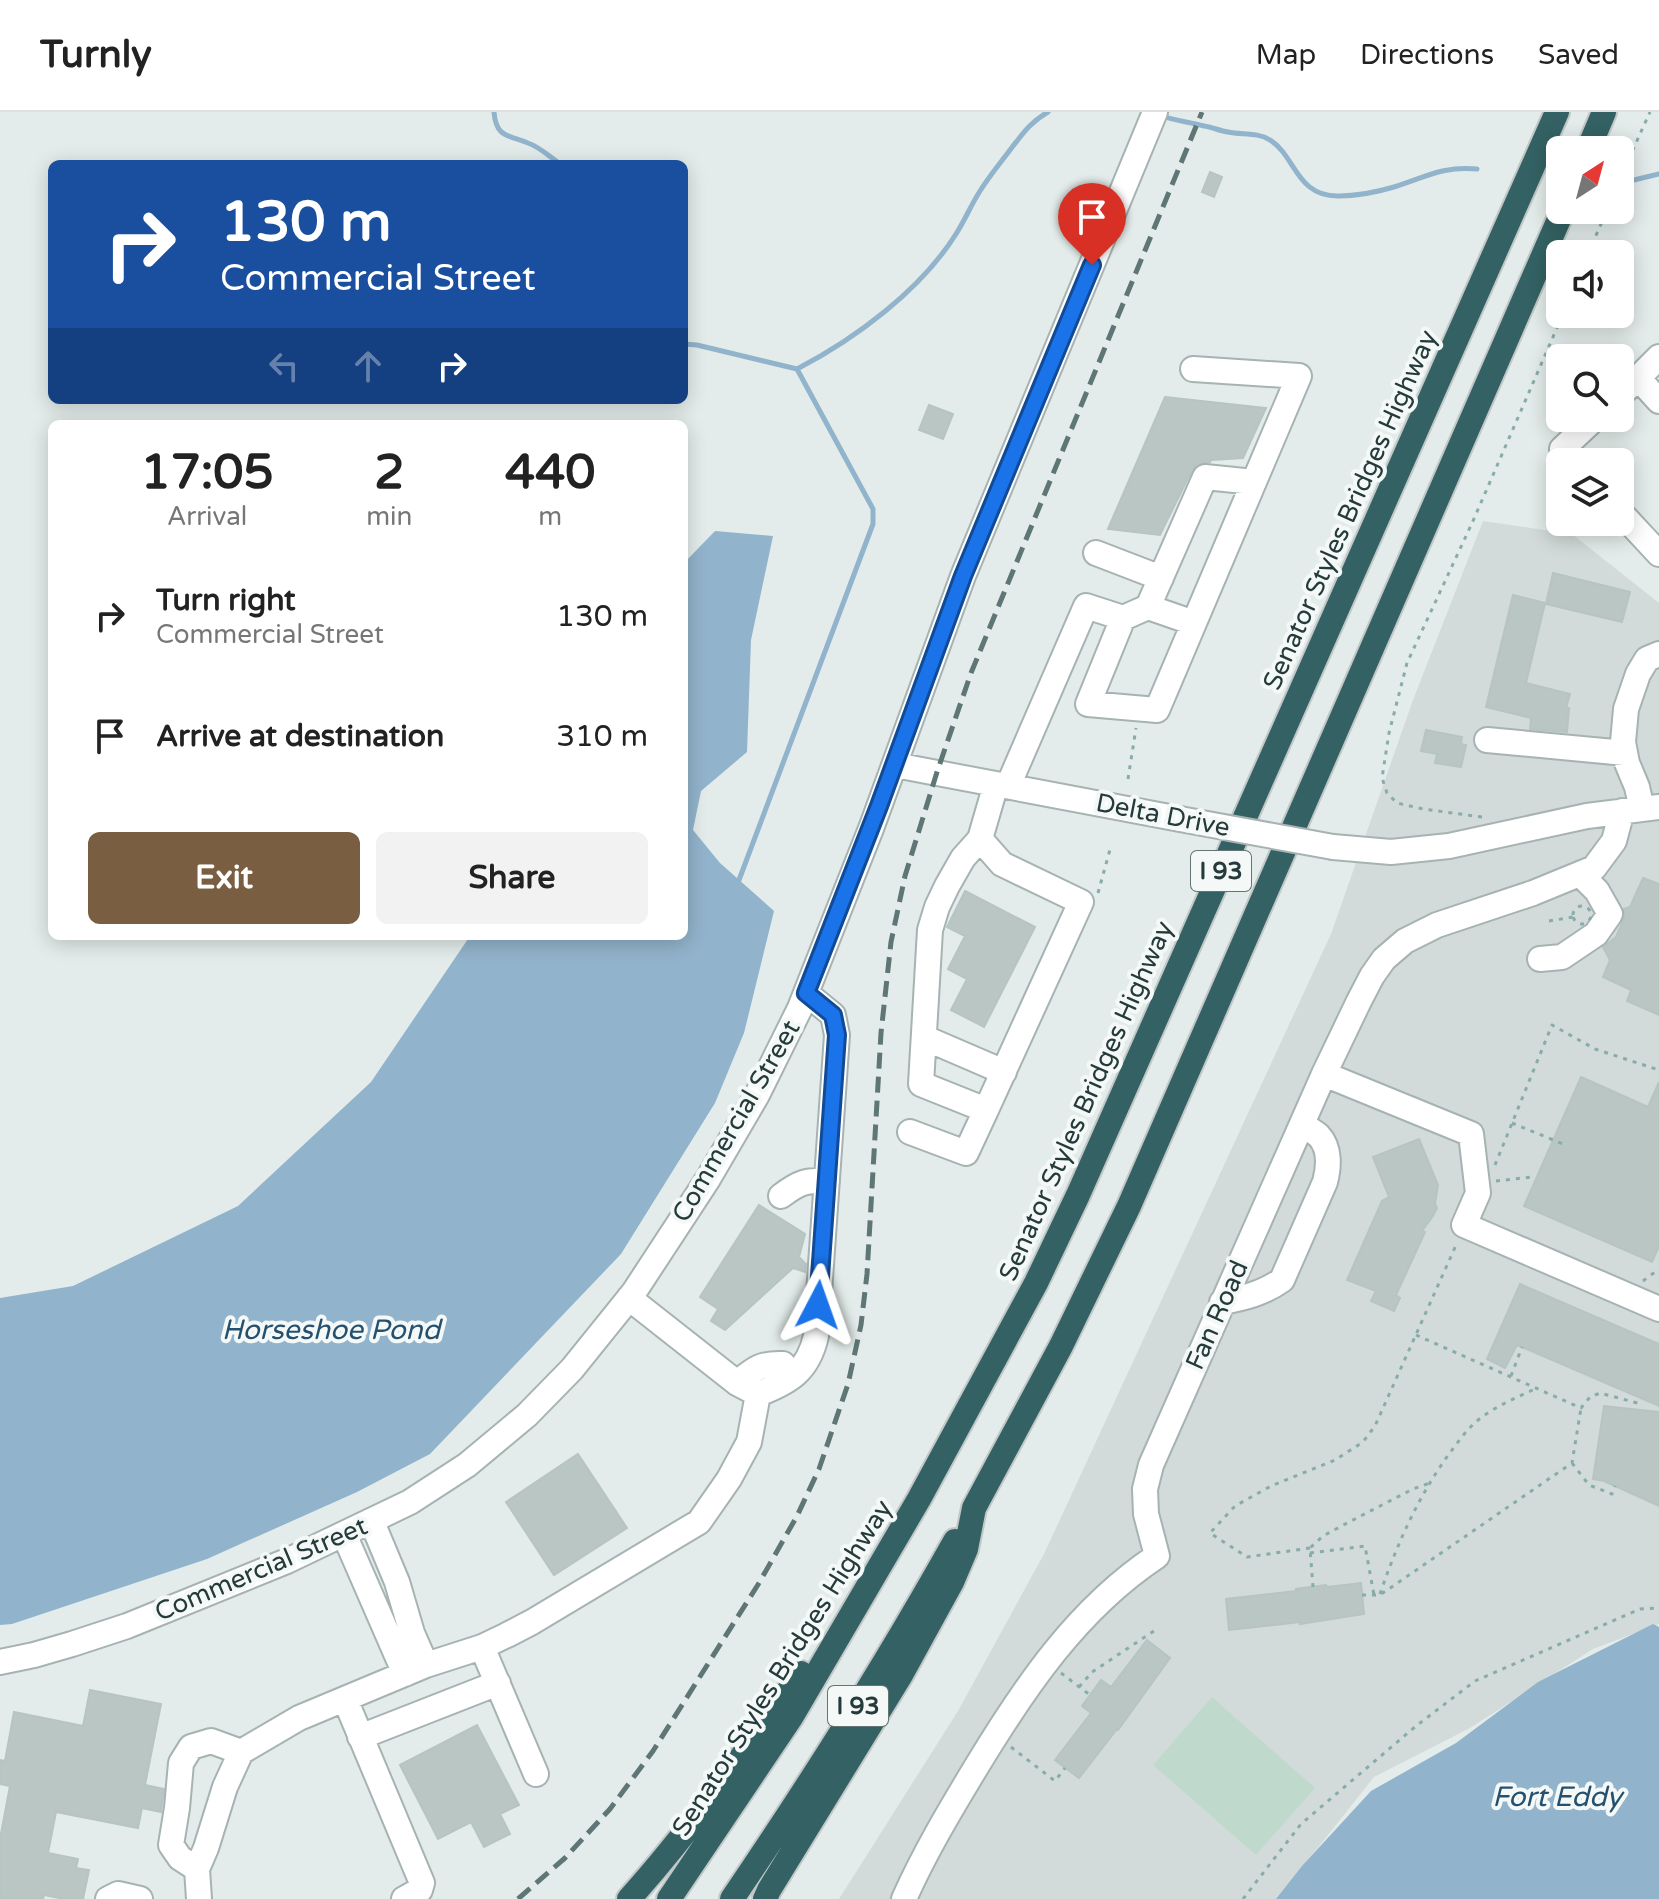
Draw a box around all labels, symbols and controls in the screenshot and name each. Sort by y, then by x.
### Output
text: Turnly [40,32,152,78]
text: Map [1256,38,1316,72]
text: Directions [1360,38,1494,72]
text: Saved [1538,38,1619,72]
north arrow [1546,136,1634,224]
map controls [1546,136,1634,536]
pin [1058,183,1126,265]
text: 130 m [220,189,391,256]
icon: right [88,192,192,296]
icon: arrive [1070,195,1114,239]
button: sound [1546,240,1634,328]
text: Commercial Street [220,257,536,300]
street label: Senator Styles Bridges Highway [1256,325,1444,695]
icon: left [262,344,306,388]
icon: ahead [346,344,390,388]
icon: right [430,344,474,388]
button: search [1546,344,1634,432]
text: 17:05 [141,444,274,502]
text: 2 [374,444,404,502]
text: 440 [505,444,595,502]
button: layers [1546,448,1634,536]
text: Arrival [167,501,247,532]
text: min [366,501,412,532]
text: m [538,501,562,532]
text: Turn right [156,582,296,619]
icon: right [88,594,132,638]
text: 130 m [556,598,648,635]
text: Commercial Street [156,619,384,650]
icon: arrive [88,714,132,758]
text: Arrive at destination [156,718,444,755]
text: 310 m [556,718,648,755]
street label: Delta Drive [1093,787,1233,843]
button: Exit [88,832,360,924]
button: Share [376,832,648,924]
road number: I 93 [1191,851,1251,891]
street label: Senator Styles Bridges Highway [992,916,1180,1286]
street label: Commercial Street [666,1014,806,1227]
street label: Fan Road [1179,1256,1255,1374]
position arrow [776,1263,860,1347]
water label: Horseshoe Pond [222,1313,444,1347]
street label: Senator Styles Bridges Highway [665,1494,899,1842]
street label: Commercial Street [150,1510,372,1628]
road number: I 93 [828,1686,888,1726]
water label: Fort Eddy [1492,1780,1625,1814]

